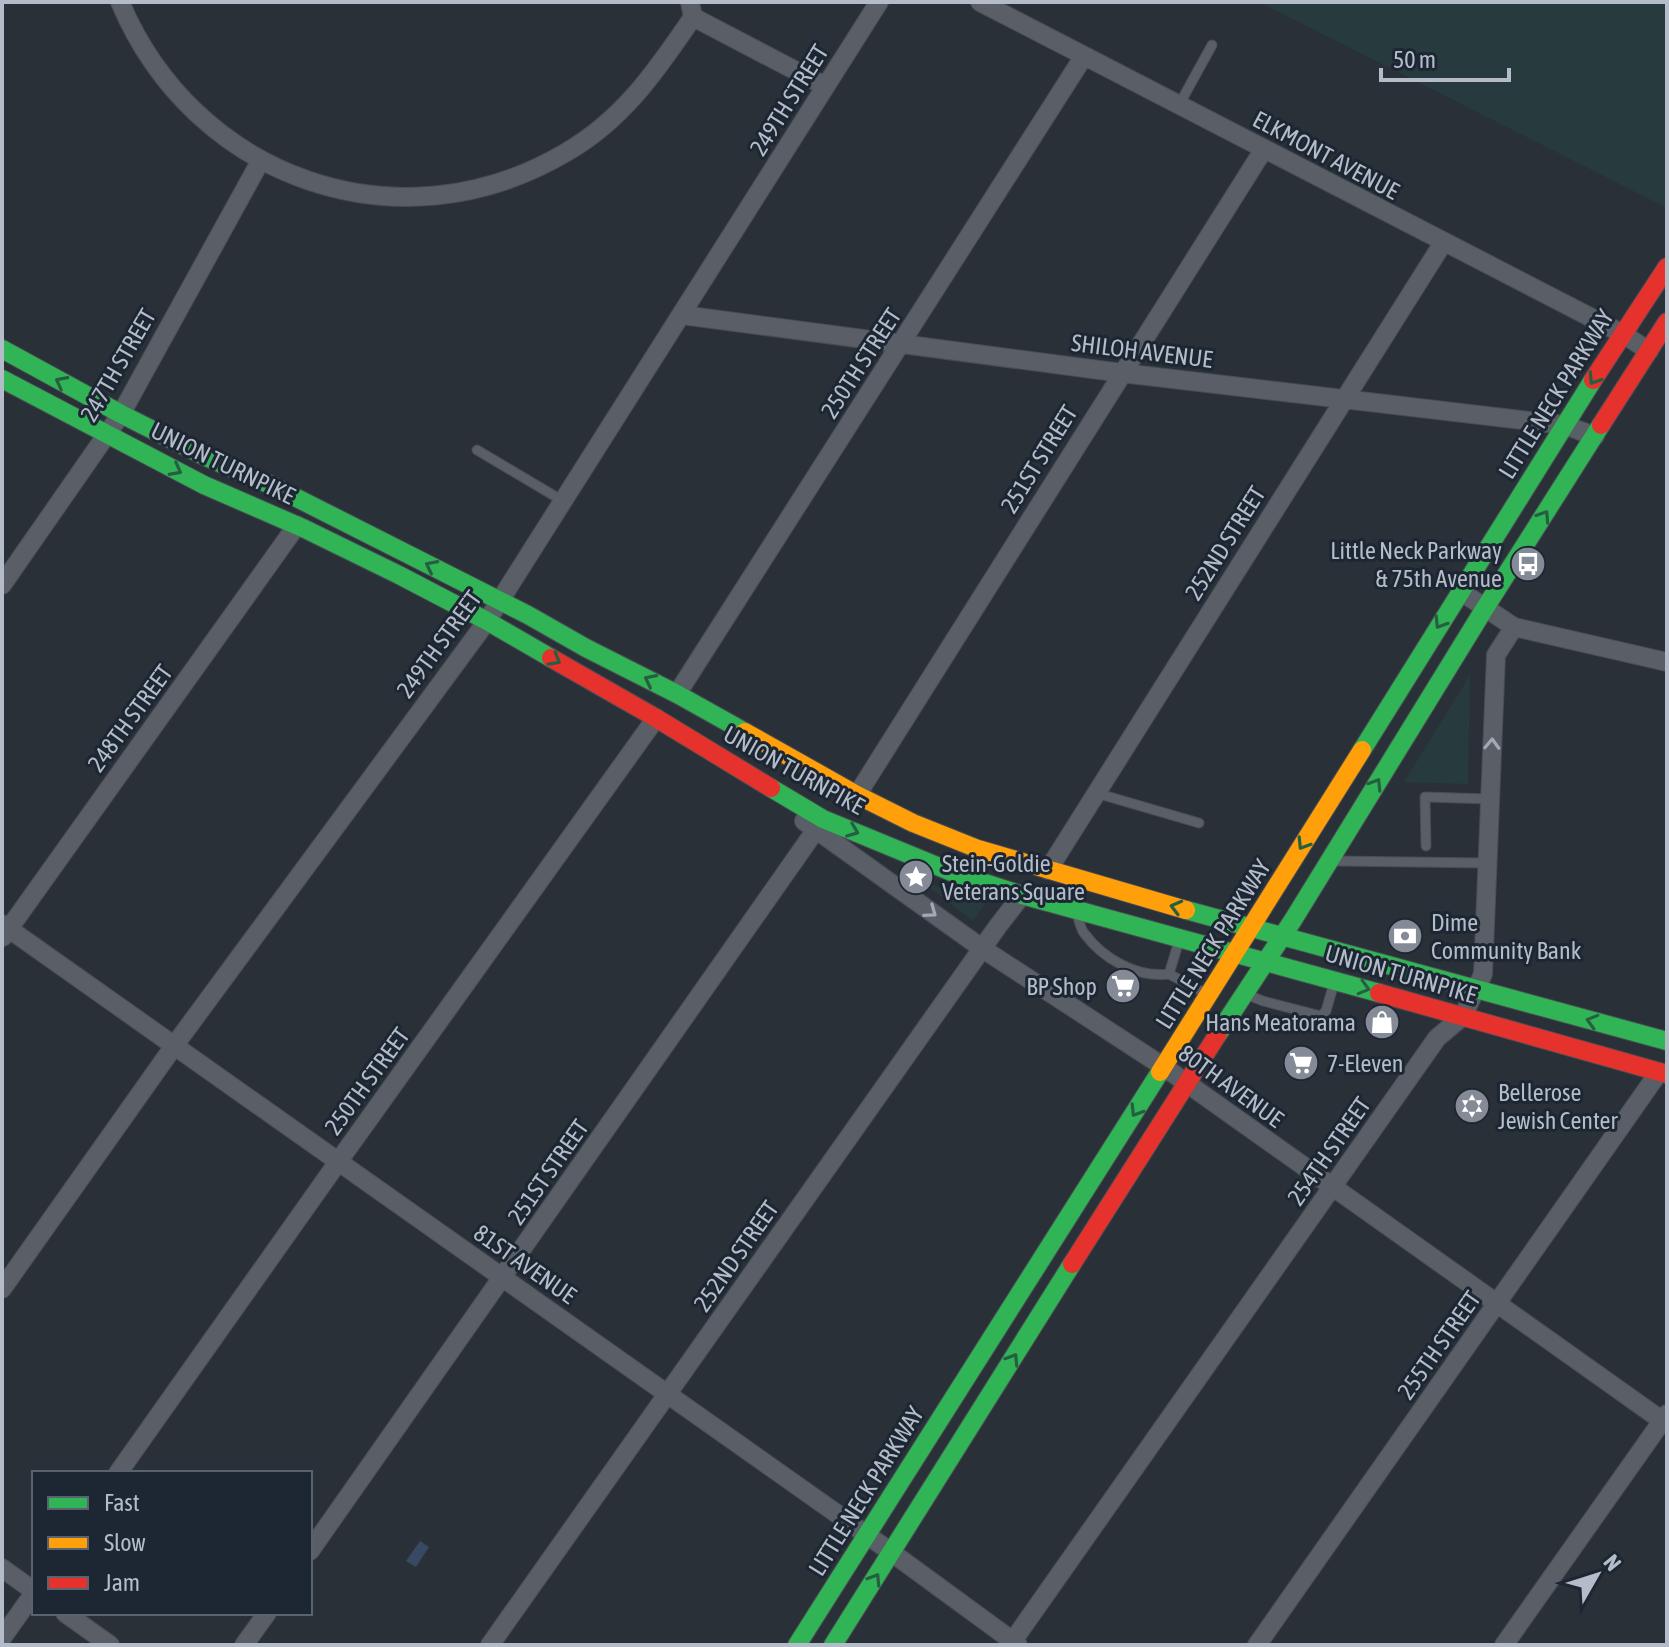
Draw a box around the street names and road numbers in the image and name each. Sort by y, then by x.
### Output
street label: 249TH STREET [744,39,834,160]
street label: ELKMONT AVENUE [1249,105,1403,205]
street label: 250TH STREET [816,303,907,423]
street label: 247TH STREET [75,304,161,426]
street label: LITTLE NECK PARKWAY [1493,304,1619,483]
street label: SHILOH AVENUE [1070,329,1214,373]
street label: 251ST STREET [995,400,1083,518]
street label: UNION TURNPIKE [147,417,299,509]
street label: 252ND STREET [1180,481,1271,605]
street label: 249TH STREET [391,585,487,703]
street label: 248TH STREET [82,659,178,777]
street label: UNION TURNPIKE [719,720,869,820]
street label: LITTLE NECK PARKWAY [1150,854,1276,1033]
street label: UNION TURNPIKE [1322,939,1480,1009]
street label: 250TH STREET [319,1022,415,1140]
street label: 80TH AVENUE [1174,1039,1288,1133]
street label: 254TH STREET [1282,1092,1376,1210]
street label: 251ST STREET [502,1114,594,1229]
street label: 252ND STREET [688,1195,784,1316]
street label: 81ST AVENUE [469,1219,581,1309]
street label: 255TH STREET [1392,1286,1486,1404]
street label: LITTLE NECK PARKWAY [803,1401,929,1580]

